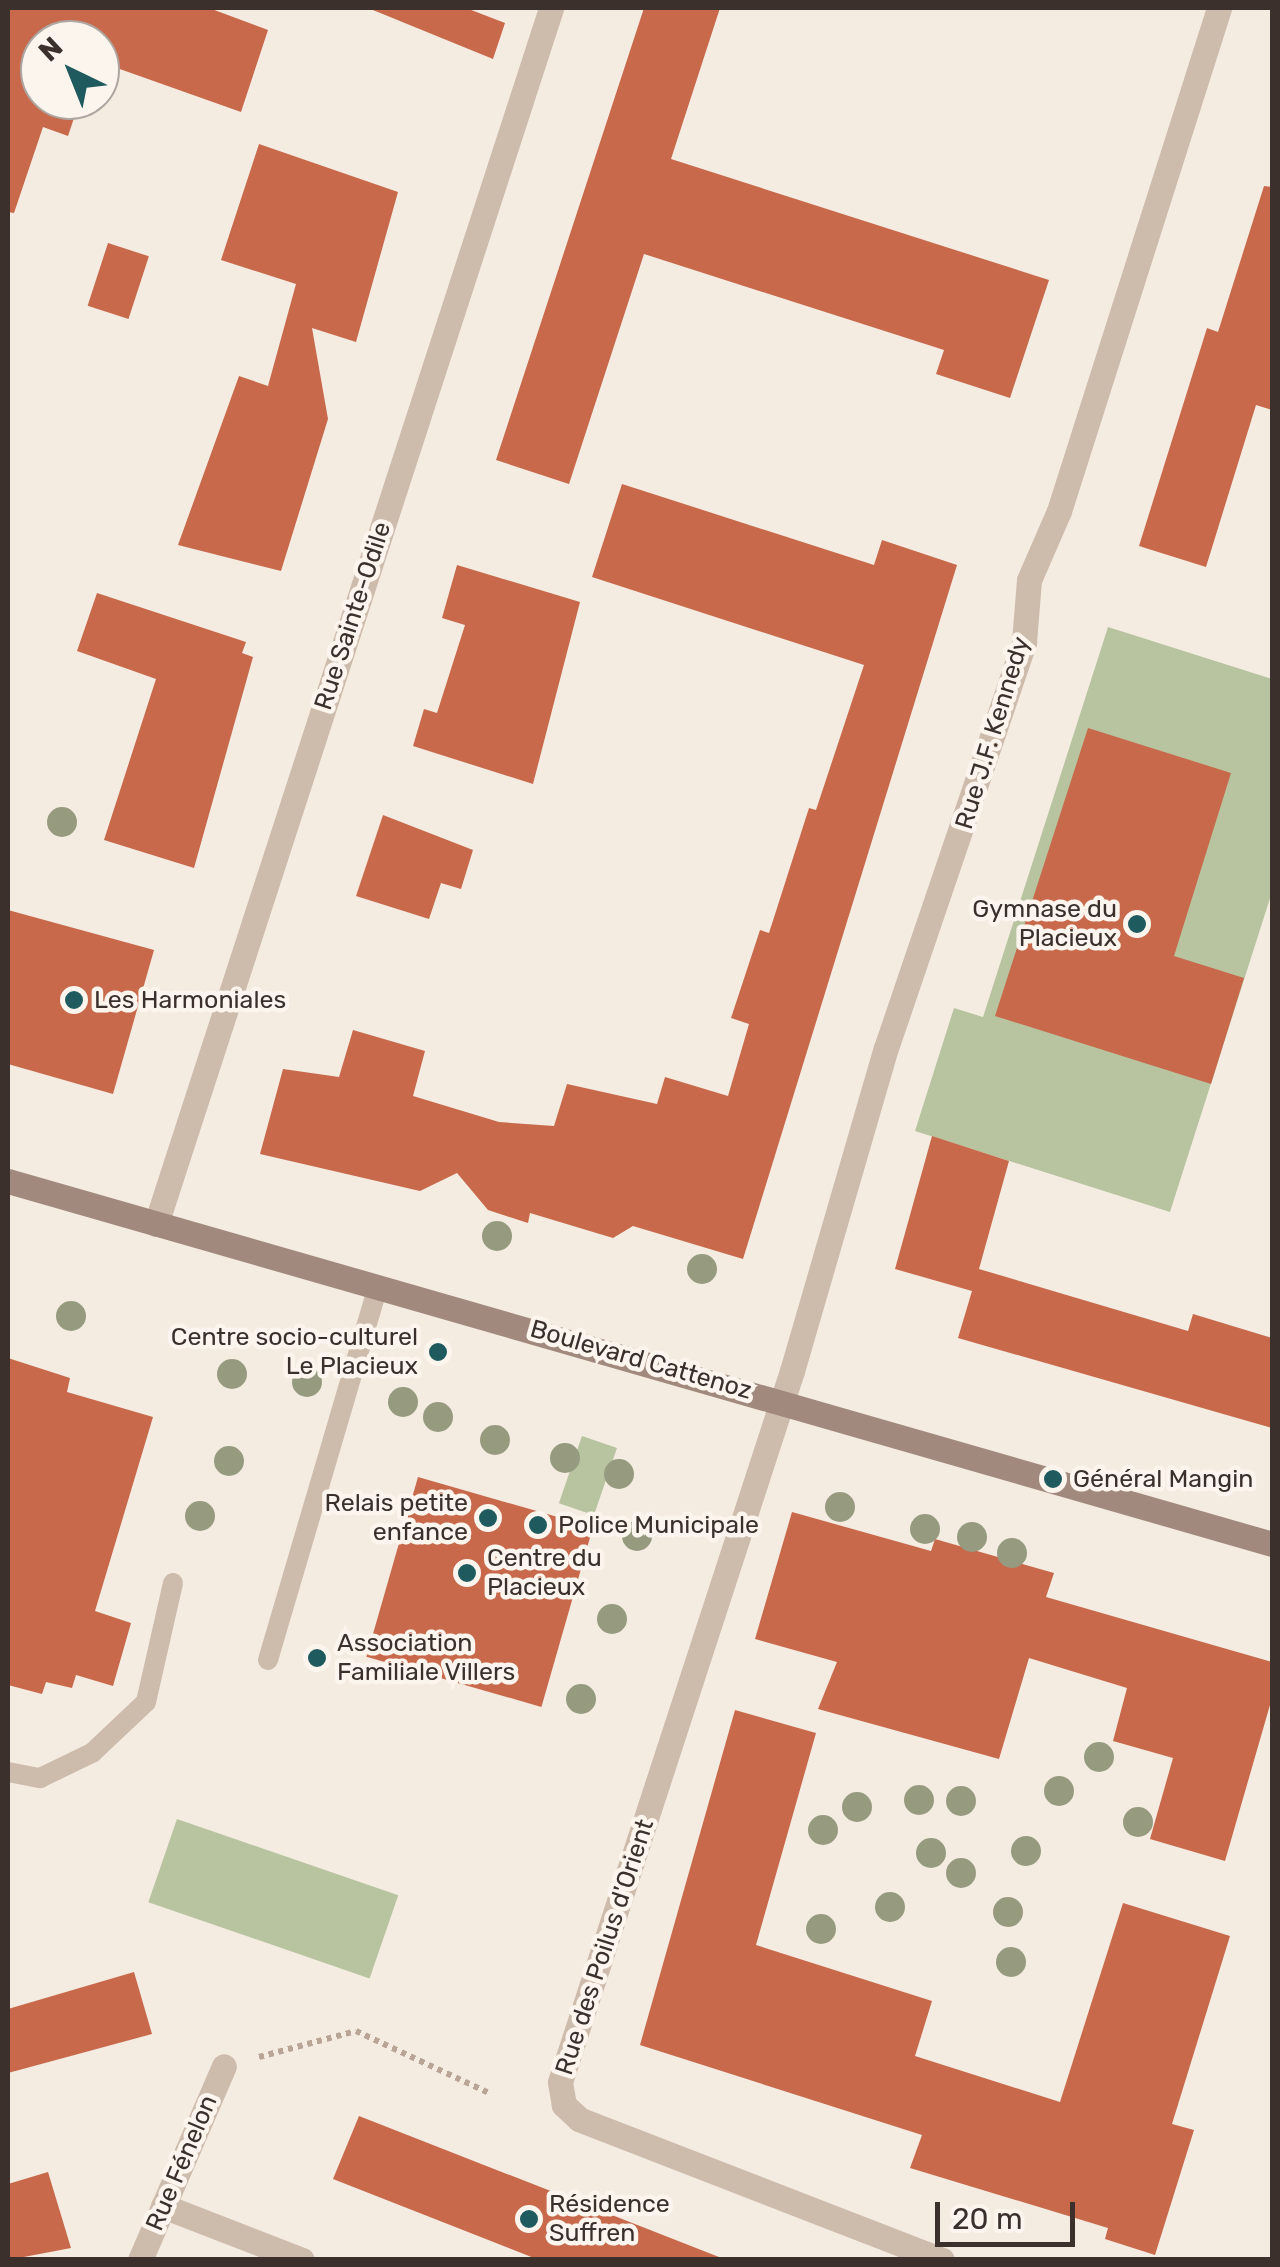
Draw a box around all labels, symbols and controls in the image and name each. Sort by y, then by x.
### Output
north arrow [20,20,120,120]
text: N [32,30,69,68]
street label: Rue Sainte-Odile [308,518,398,714]
street label: Rue J.F. Kennedy [949,633,1037,833]
place label: Gymnase du Placieux [972,895,1117,954]
marker: Gymnase du Placieux [1126,913,1148,935]
place label: Les Harmoniales [94,985,286,1015]
marker: Les Harmoniales [63,989,85,1011]
street label: Boulevard Cattenoz [527,1314,755,1406]
place label: Centre socio-culturel Le Placieux [171,1323,418,1382]
marker: Centre socio-culturel Le Placieux [427,1341,449,1363]
place label: Général Mangin [1073,1464,1253,1494]
marker: Général Mangin [1042,1468,1064,1490]
place label: Relais petite enfance [325,1489,468,1548]
marker: Relais petite enfance [477,1507,499,1529]
place label: Police Municipale [558,1510,759,1540]
marker: Police Municipale [527,1514,549,1536]
place label: Centre du Placieux [487,1544,602,1603]
marker: Centre du Placieux [456,1562,478,1584]
place label: Association Familiale Villers [337,1629,516,1688]
marker: Association Familiale Villers [306,1647,328,1669]
street label: Rue des Poilus d'Orient [549,1815,661,2079]
street label: Rue Fénelon [140,2091,224,2235]
scale bar [940,2182,1080,2244]
place label: Résidence Suffren [549,2190,670,2249]
text: 20 m [952,2201,1023,2237]
marker: Résidence Suffren [518,2208,540,2230]

